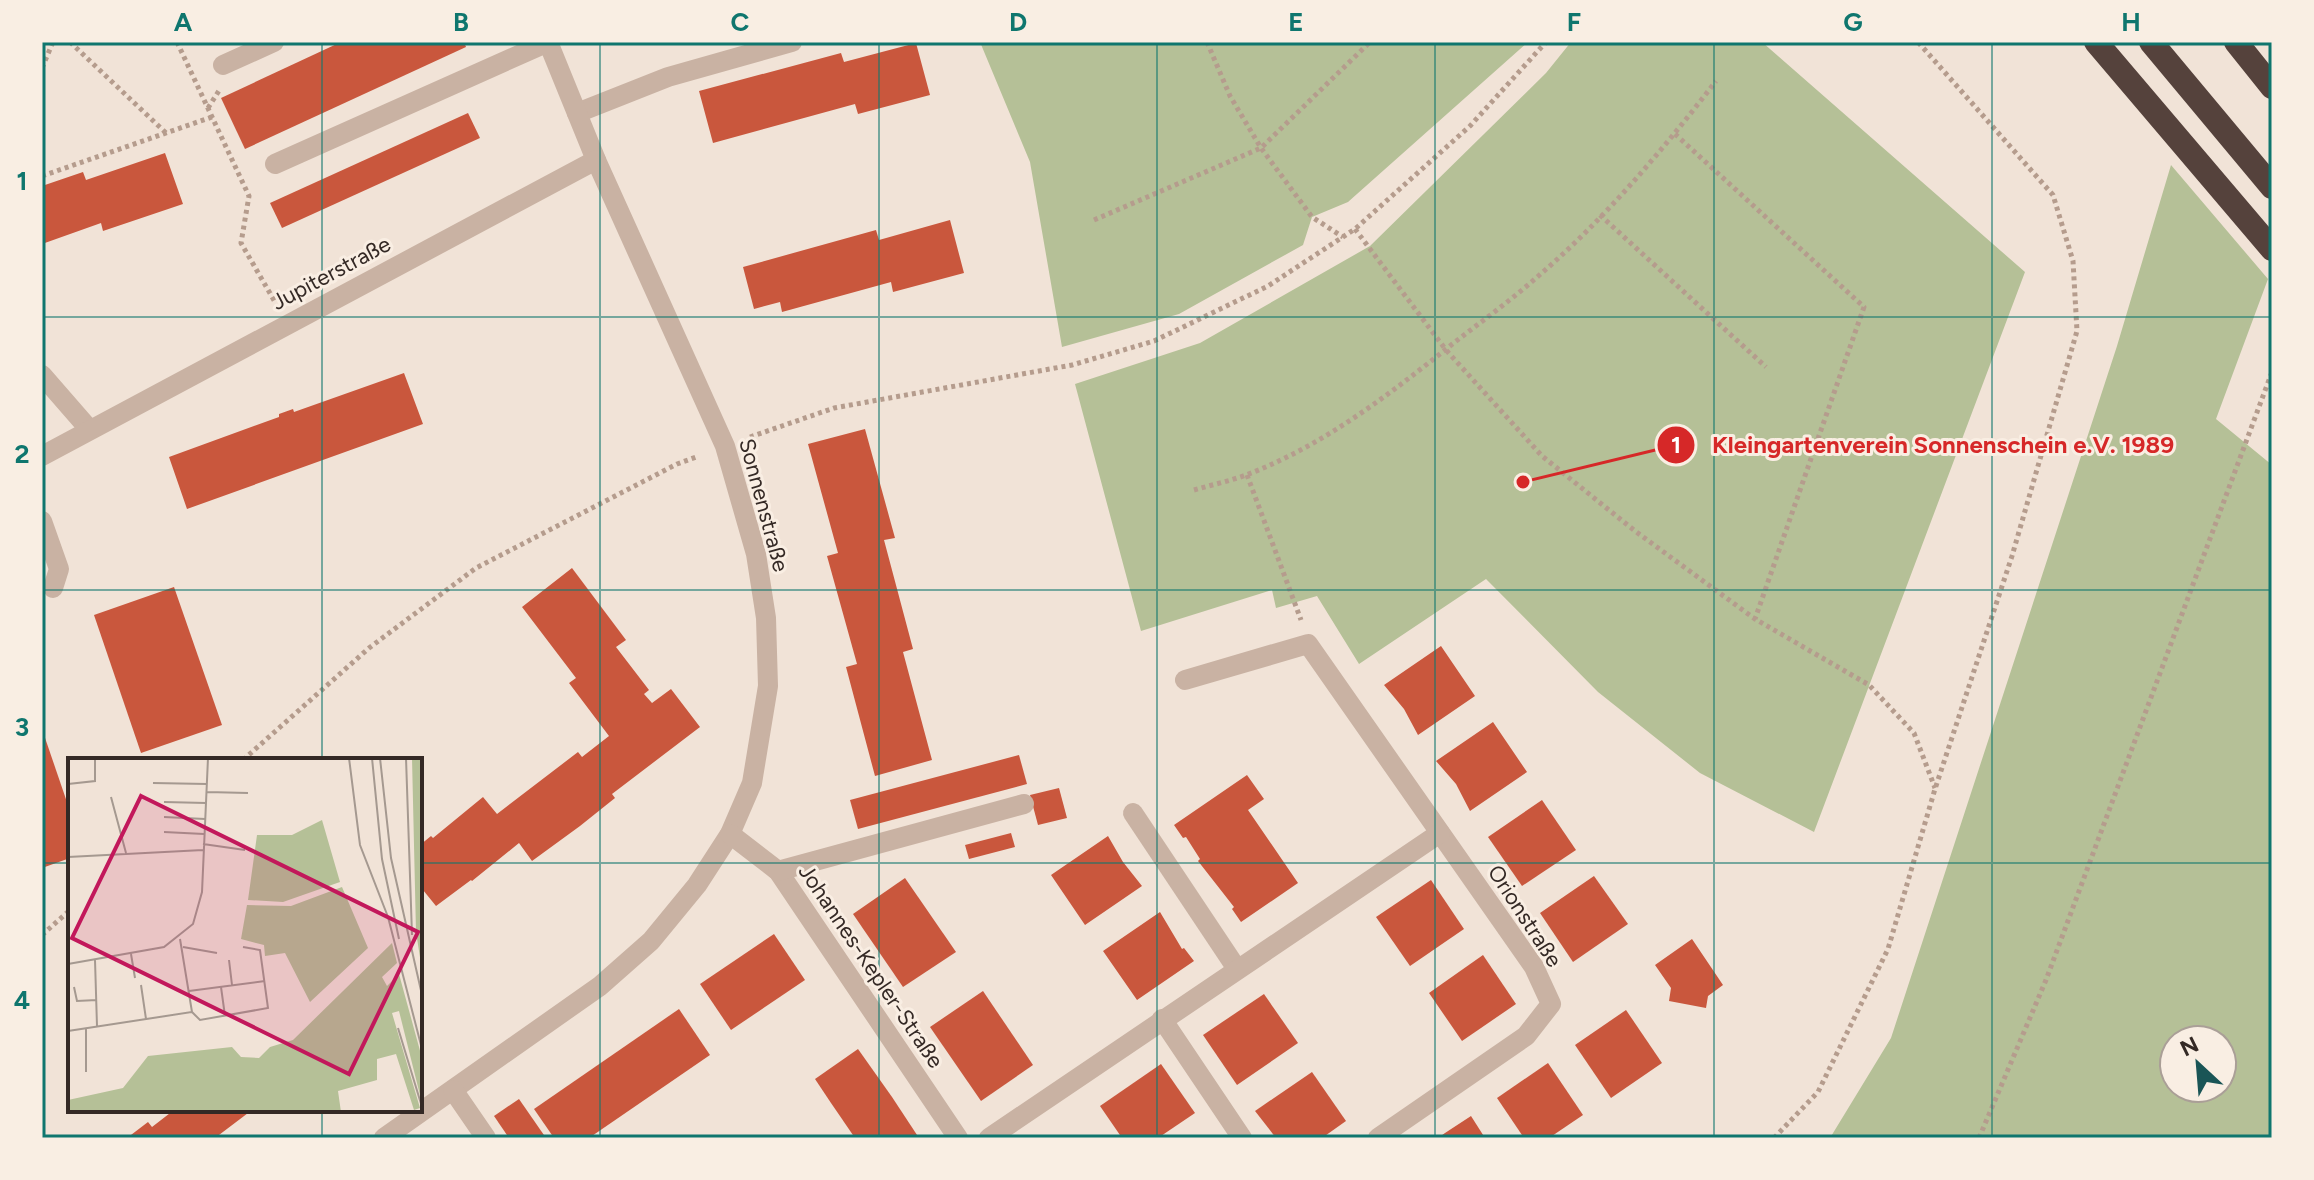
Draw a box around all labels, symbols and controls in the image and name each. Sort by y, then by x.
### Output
text: A [174,6,193,38]
text: B [453,6,469,38]
text: C [731,6,750,38]
text: D [1009,6,1027,38]
text: E [1288,6,1304,38]
text: F [1567,6,1581,38]
text: G [1843,6,1863,38]
text: H [2121,6,2141,38]
text: 1 [17,165,27,197]
street label: Jupiterstraße [267,230,395,316]
callout: Kleingartenverein Sonnenschein e.V. 1989 [1656,421,2190,469]
text: 1 [1671,430,1681,459]
text: Kleingartenverein Sonnenschein e.V. 1989 [1712,430,2174,459]
street label: Sonnenstraße [733,435,795,575]
text: 2 [14,438,30,470]
text: 3 [15,711,29,743]
inset map [68,758,422,1112]
street label: Johannes-Kepler-Straße [793,859,949,1073]
street label: Orionstraße [1482,860,1568,972]
text: 4 [14,984,30,1016]
north arrow [2158,1024,2238,1104]
text: N [2176,1031,2203,1062]

